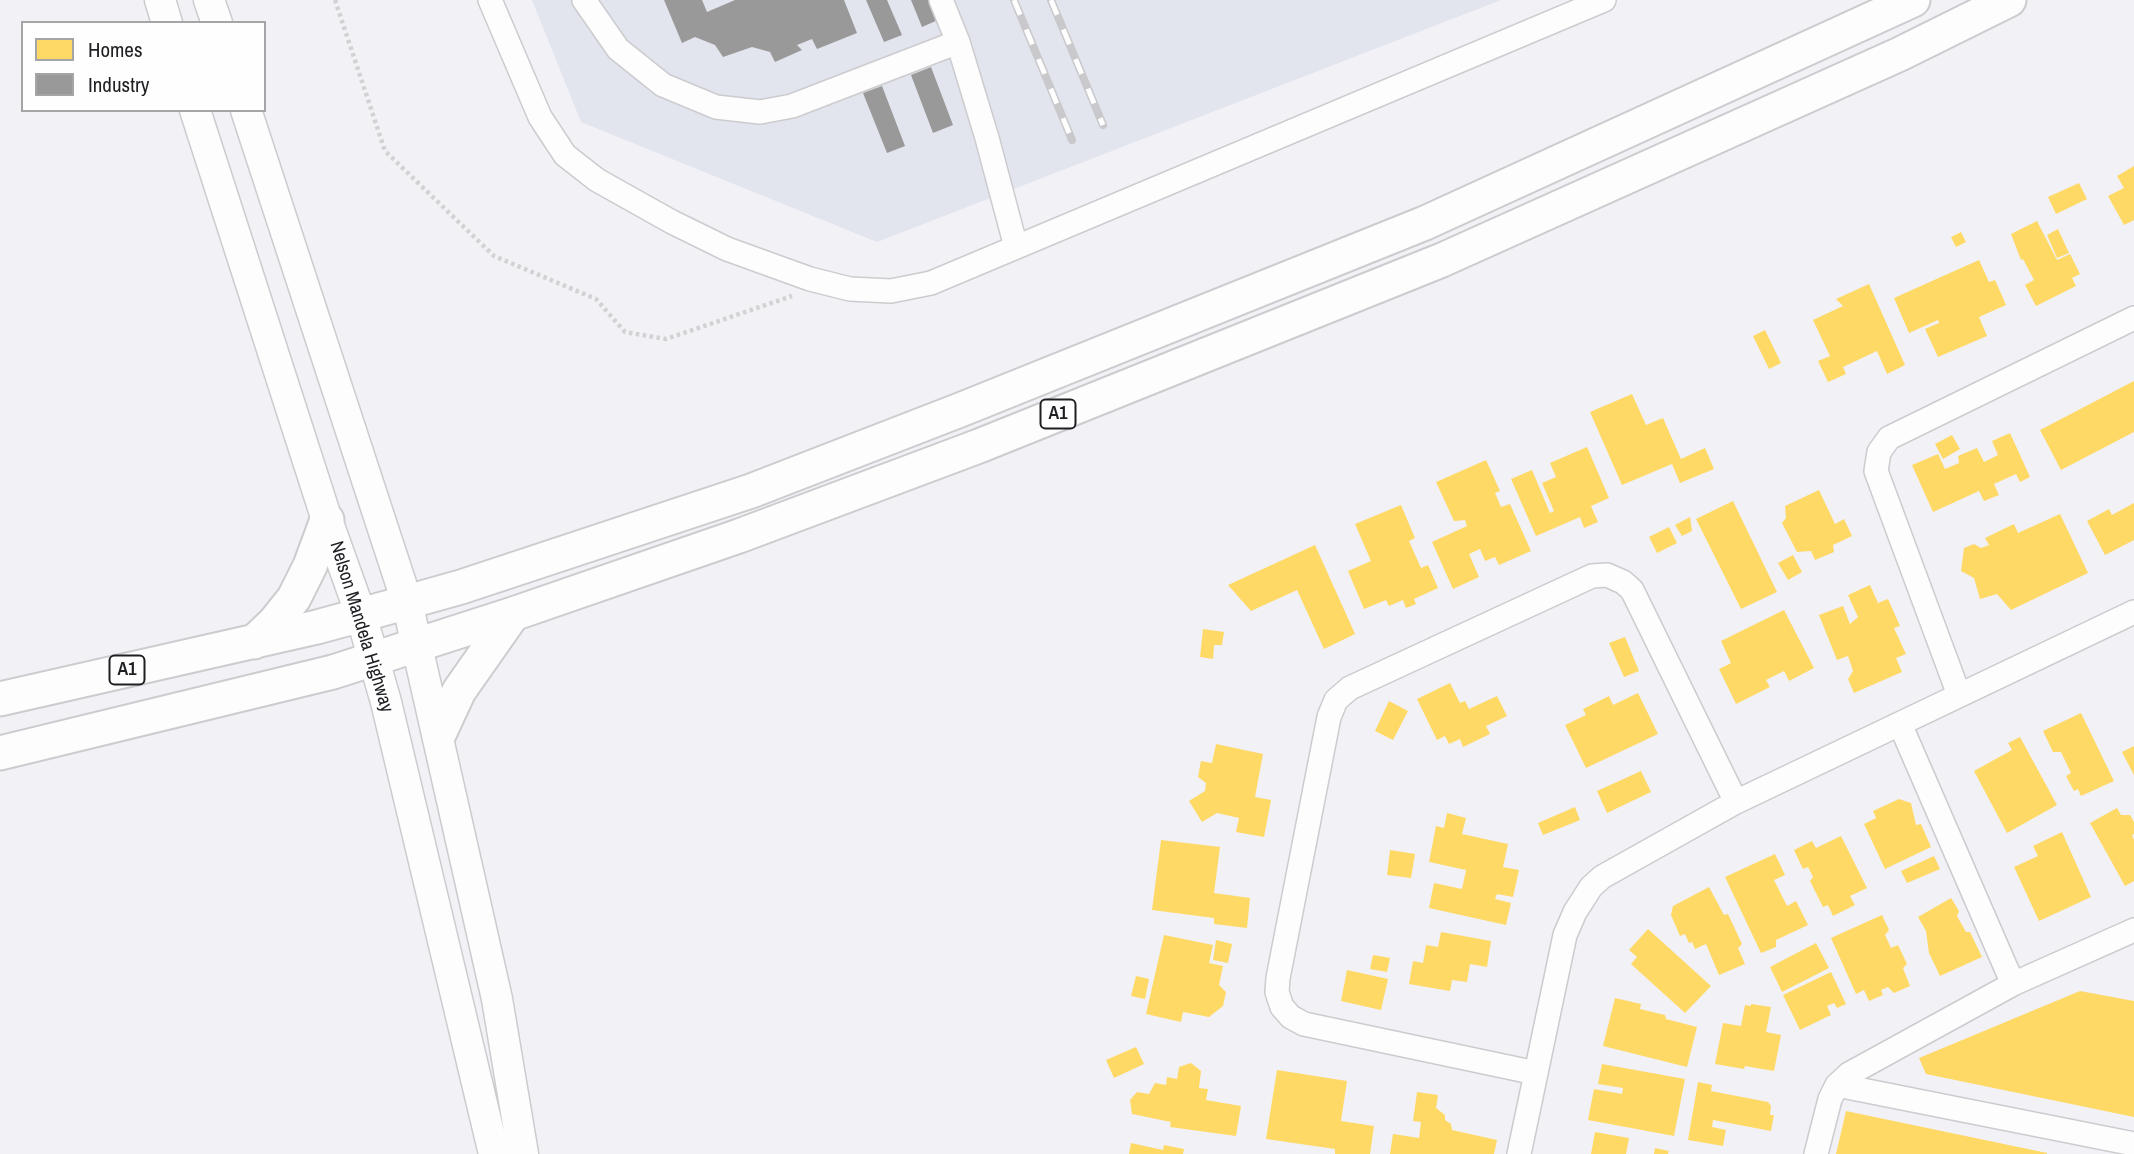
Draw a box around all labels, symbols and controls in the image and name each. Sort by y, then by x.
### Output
legend [21,21,266,112]
text: Homes [88,35,143,64]
text: Industry [88,70,149,99]
road number: A1 [1040,400,1076,428]
street label: Nelson Mandela Highway [324,539,398,715]
road number: A1 [110,656,144,684]

